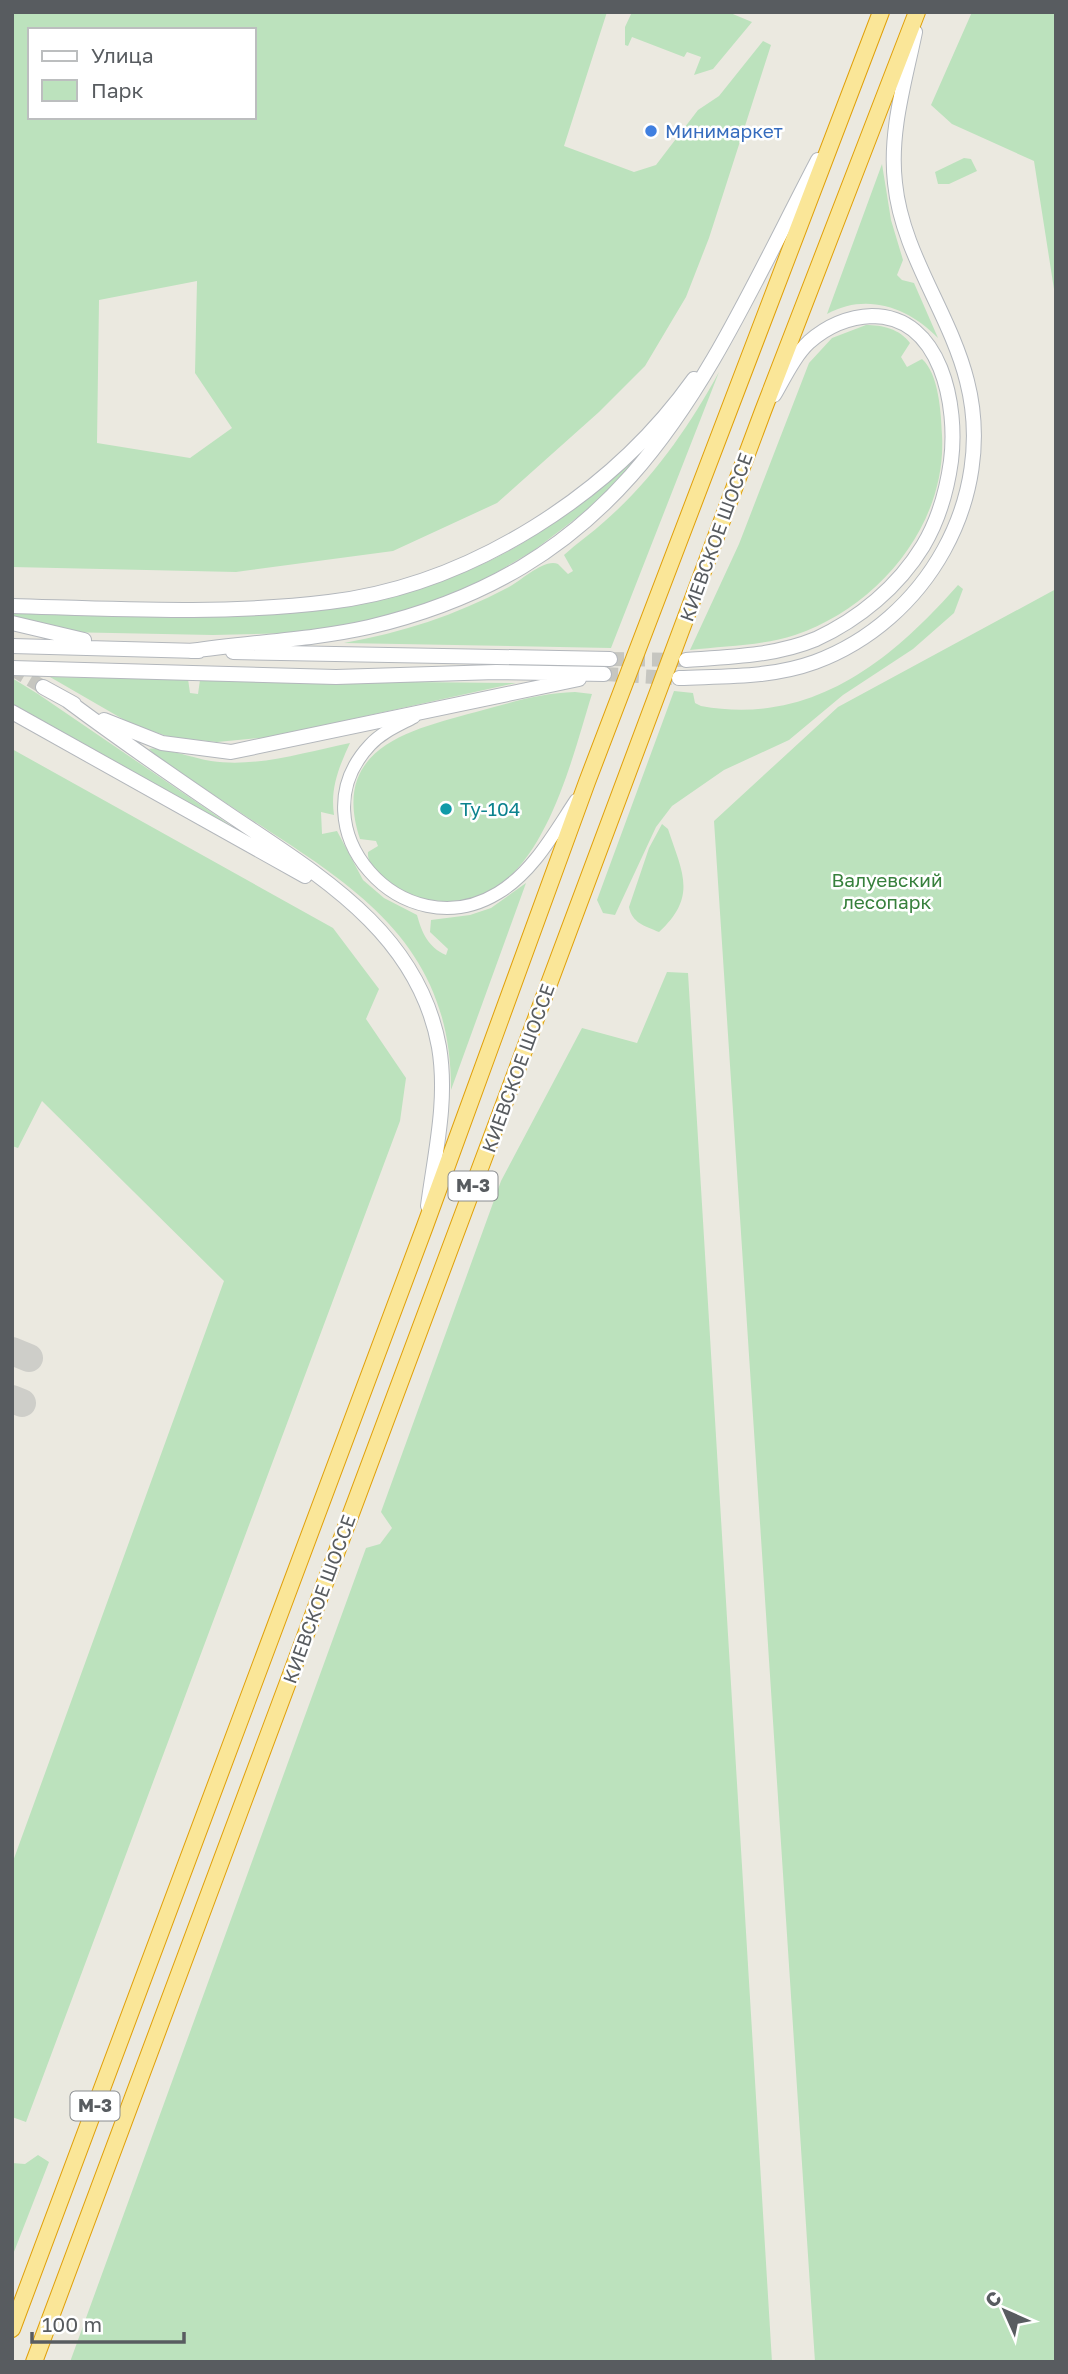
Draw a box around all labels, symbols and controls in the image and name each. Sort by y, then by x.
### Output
legend [28,28,256,119]
text: Улица [91,42,154,68]
text: Парк [91,77,144,103]
place label: Минимаркет [665,119,783,142]
marker: Минимаркет [643,123,659,139]
street label: КИЕВСКОЕ ШОССЕ [674,449,757,624]
place label: Ту-104 [460,797,520,820]
marker: Ту-104 [438,801,454,817]
park label: Валуевский лесопарк [831,868,943,913]
street label: КИЕВСКОЕ ШОССЕ [476,980,559,1155]
road number: М-3 [448,1171,498,1200]
street label: КИЕВСКОЕ ШОССЕ [277,1511,360,1686]
road number: М-3 [70,2092,119,2120]
north arrow [970,2276,1040,2346]
text: С [980,2286,1006,2312]
scale bar [32,2300,184,2344]
text: 100 m [42,2311,102,2337]

